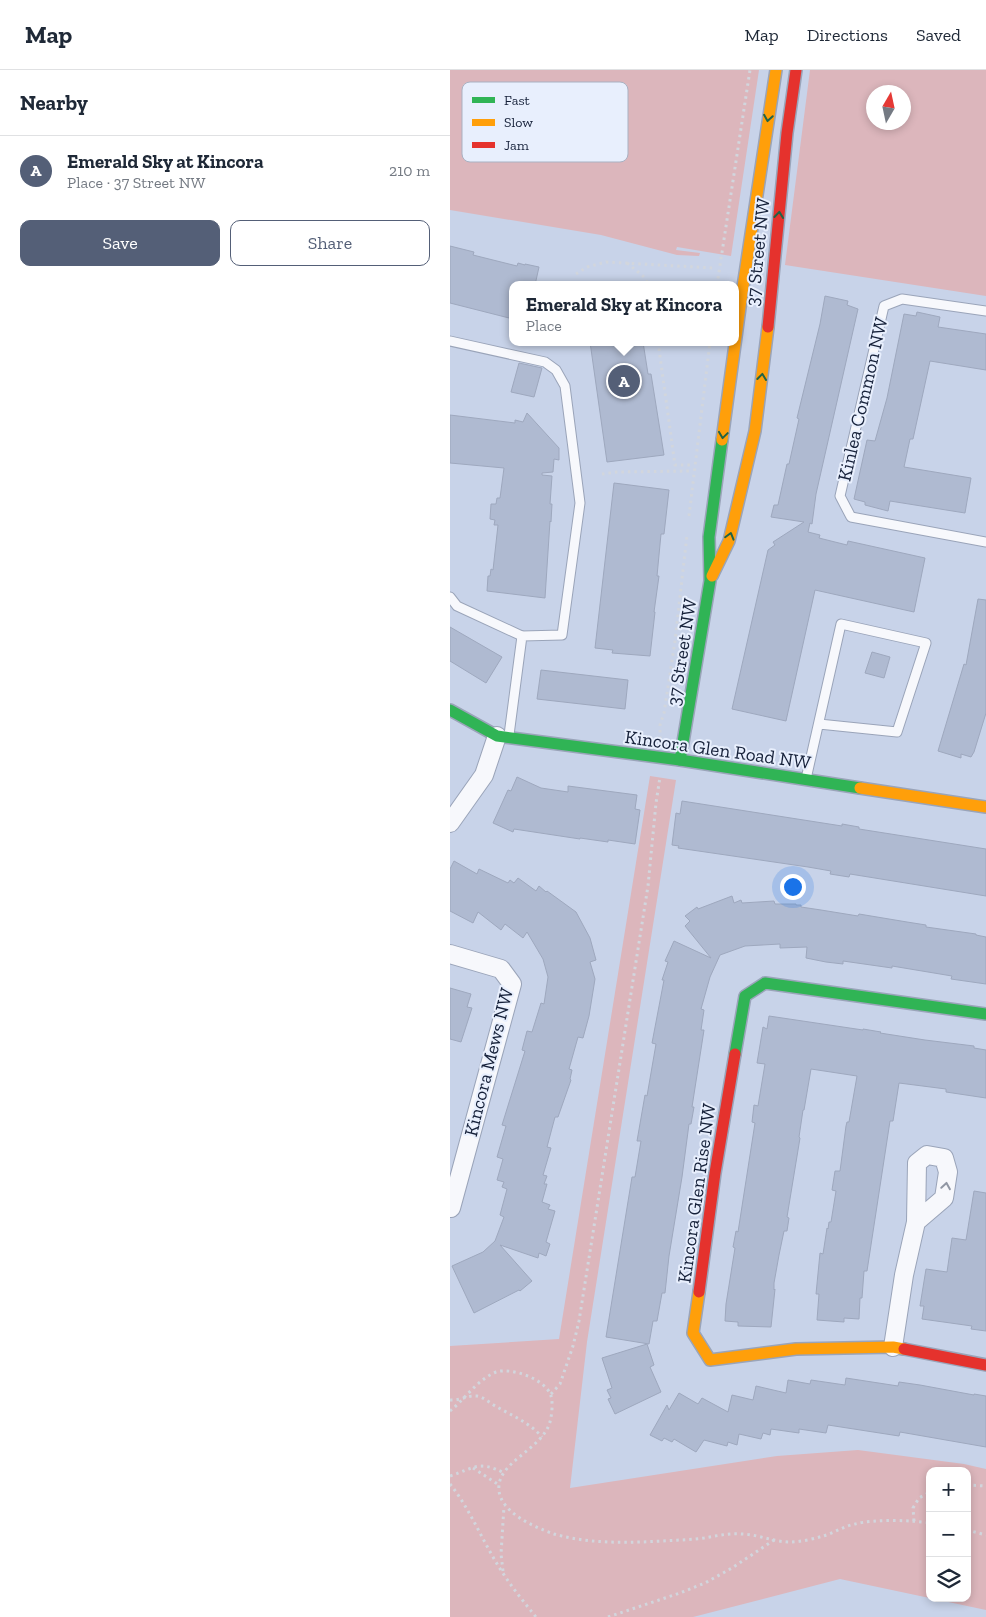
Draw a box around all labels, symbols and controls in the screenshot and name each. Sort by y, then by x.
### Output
text: Map [25,20,72,49]
text: Map [744,24,779,46]
text: Directions [807,24,888,46]
text: Saved [916,24,961,46]
legend [462,82,628,162]
north arrow [866,85,911,130]
text: Nearby [20,90,88,115]
text: Fast [504,92,531,109]
text: Slow [504,114,533,131]
one-way arrow [763,114,774,122]
text: Jam [504,137,529,154]
text: Emerald Sky at Kincora [67,150,264,173]
text: A [31,161,42,180]
text: 210 m [389,161,430,180]
text: Place · 37 Street NW [67,173,205,192]
street label: 37 Street NW [740,197,775,307]
one-way arrow [773,211,784,219]
button: Save [20,220,220,266]
button: Share [230,220,430,266]
popup [509,281,739,346]
text: Emerald Sky at Kincora [526,293,722,316]
street label: Kinlea Common NW [832,315,893,483]
text: Place [526,316,562,335]
pin: A [608,362,640,400]
one-way arrow [756,373,766,381]
one-way arrow [718,431,729,439]
one-way arrow [725,533,735,541]
street label: 37 Street NW [662,596,701,708]
street label: Kincora Glen Road NW [623,725,813,774]
your location [780,874,806,900]
street label: Kincora Mews NW [459,985,518,1139]
street label: Kincora Glen Rise NW [673,1102,721,1284]
one-way arrow [940,1182,951,1190]
map controls [926,1467,971,1602]
button: + [926,1467,971,1512]
button: − [926,1512,971,1557]
button: layers [926,1557,971,1602]

